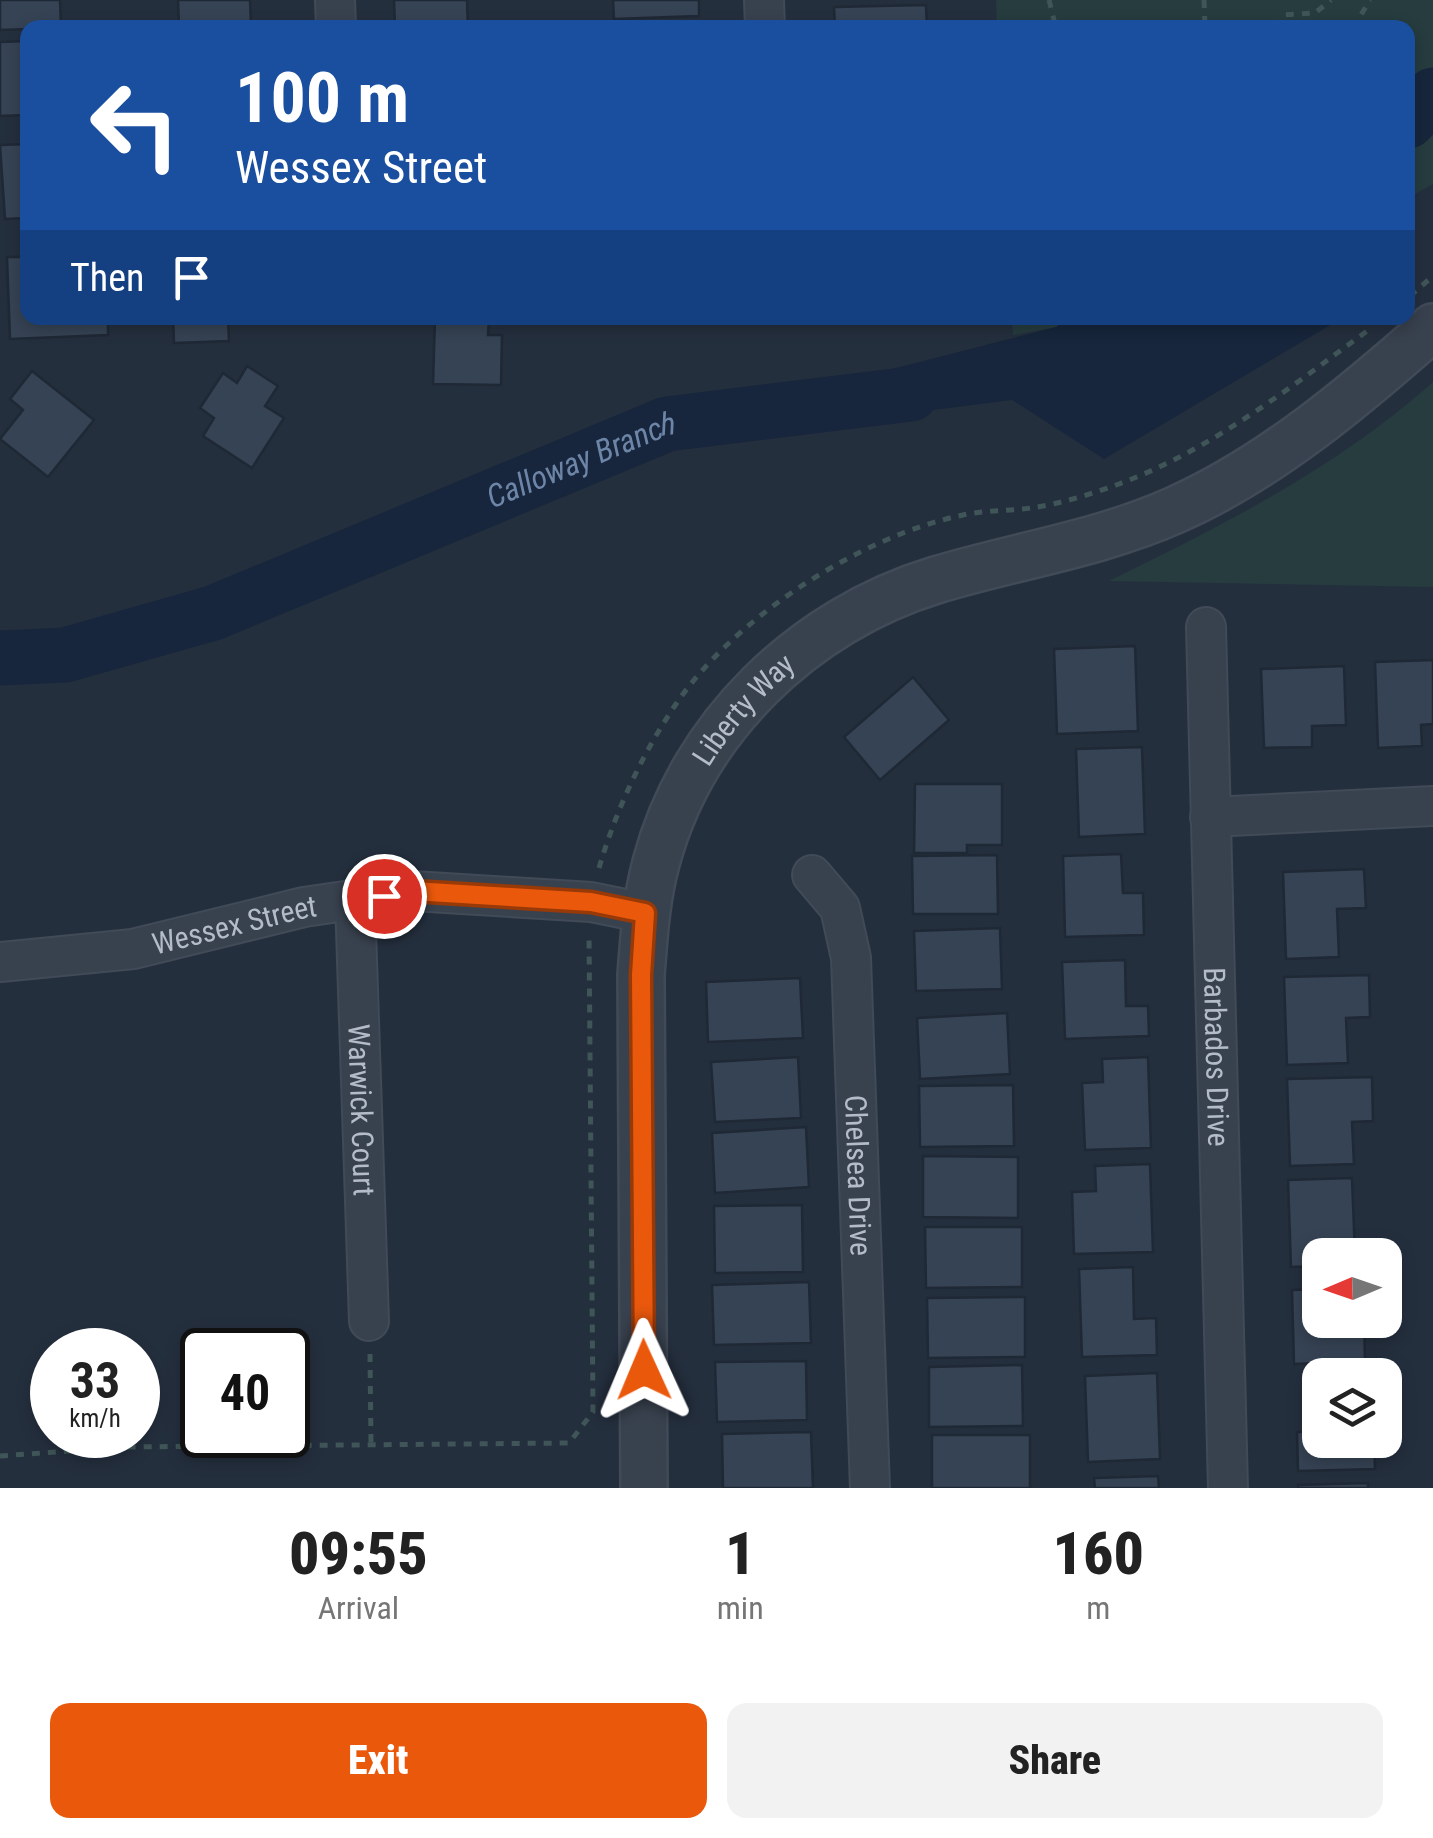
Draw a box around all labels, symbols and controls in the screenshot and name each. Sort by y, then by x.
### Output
text: 100 m [235,57,409,139]
icon: left [70,60,200,190]
text: Wessex Street [235,141,487,194]
icon: arrive [164,250,219,305]
text: Then [70,256,144,300]
water label: Calloway Branch [481,404,678,516]
street label: Liberty Way [685,646,800,771]
pin [342,854,427,939]
icon: arrive [357,869,412,924]
street label: Wessex Street [148,888,319,961]
street label: Barbados Drive [1197,967,1237,1147]
street label: Warwick Court [342,1023,382,1197]
street label: Chelsea Drive [838,1094,879,1257]
north arrow [1302,1238,1402,1338]
map controls [1302,1238,1402,1458]
position arrow [592,1318,696,1422]
speed limit sign: 40 [180,1328,310,1458]
text: 33 [70,1352,120,1410]
button: layers [1302,1358,1402,1458]
text: km/h [69,1404,121,1433]
text: 09:55 [289,1518,428,1589]
text: 1 [725,1518,755,1589]
text: 160 [1053,1518,1144,1589]
text: Arrival [318,1589,399,1627]
text: min [717,1589,764,1627]
text: m [1086,1589,1110,1627]
button: Exit [50,1703,707,1818]
button: Share [727,1703,1383,1818]

